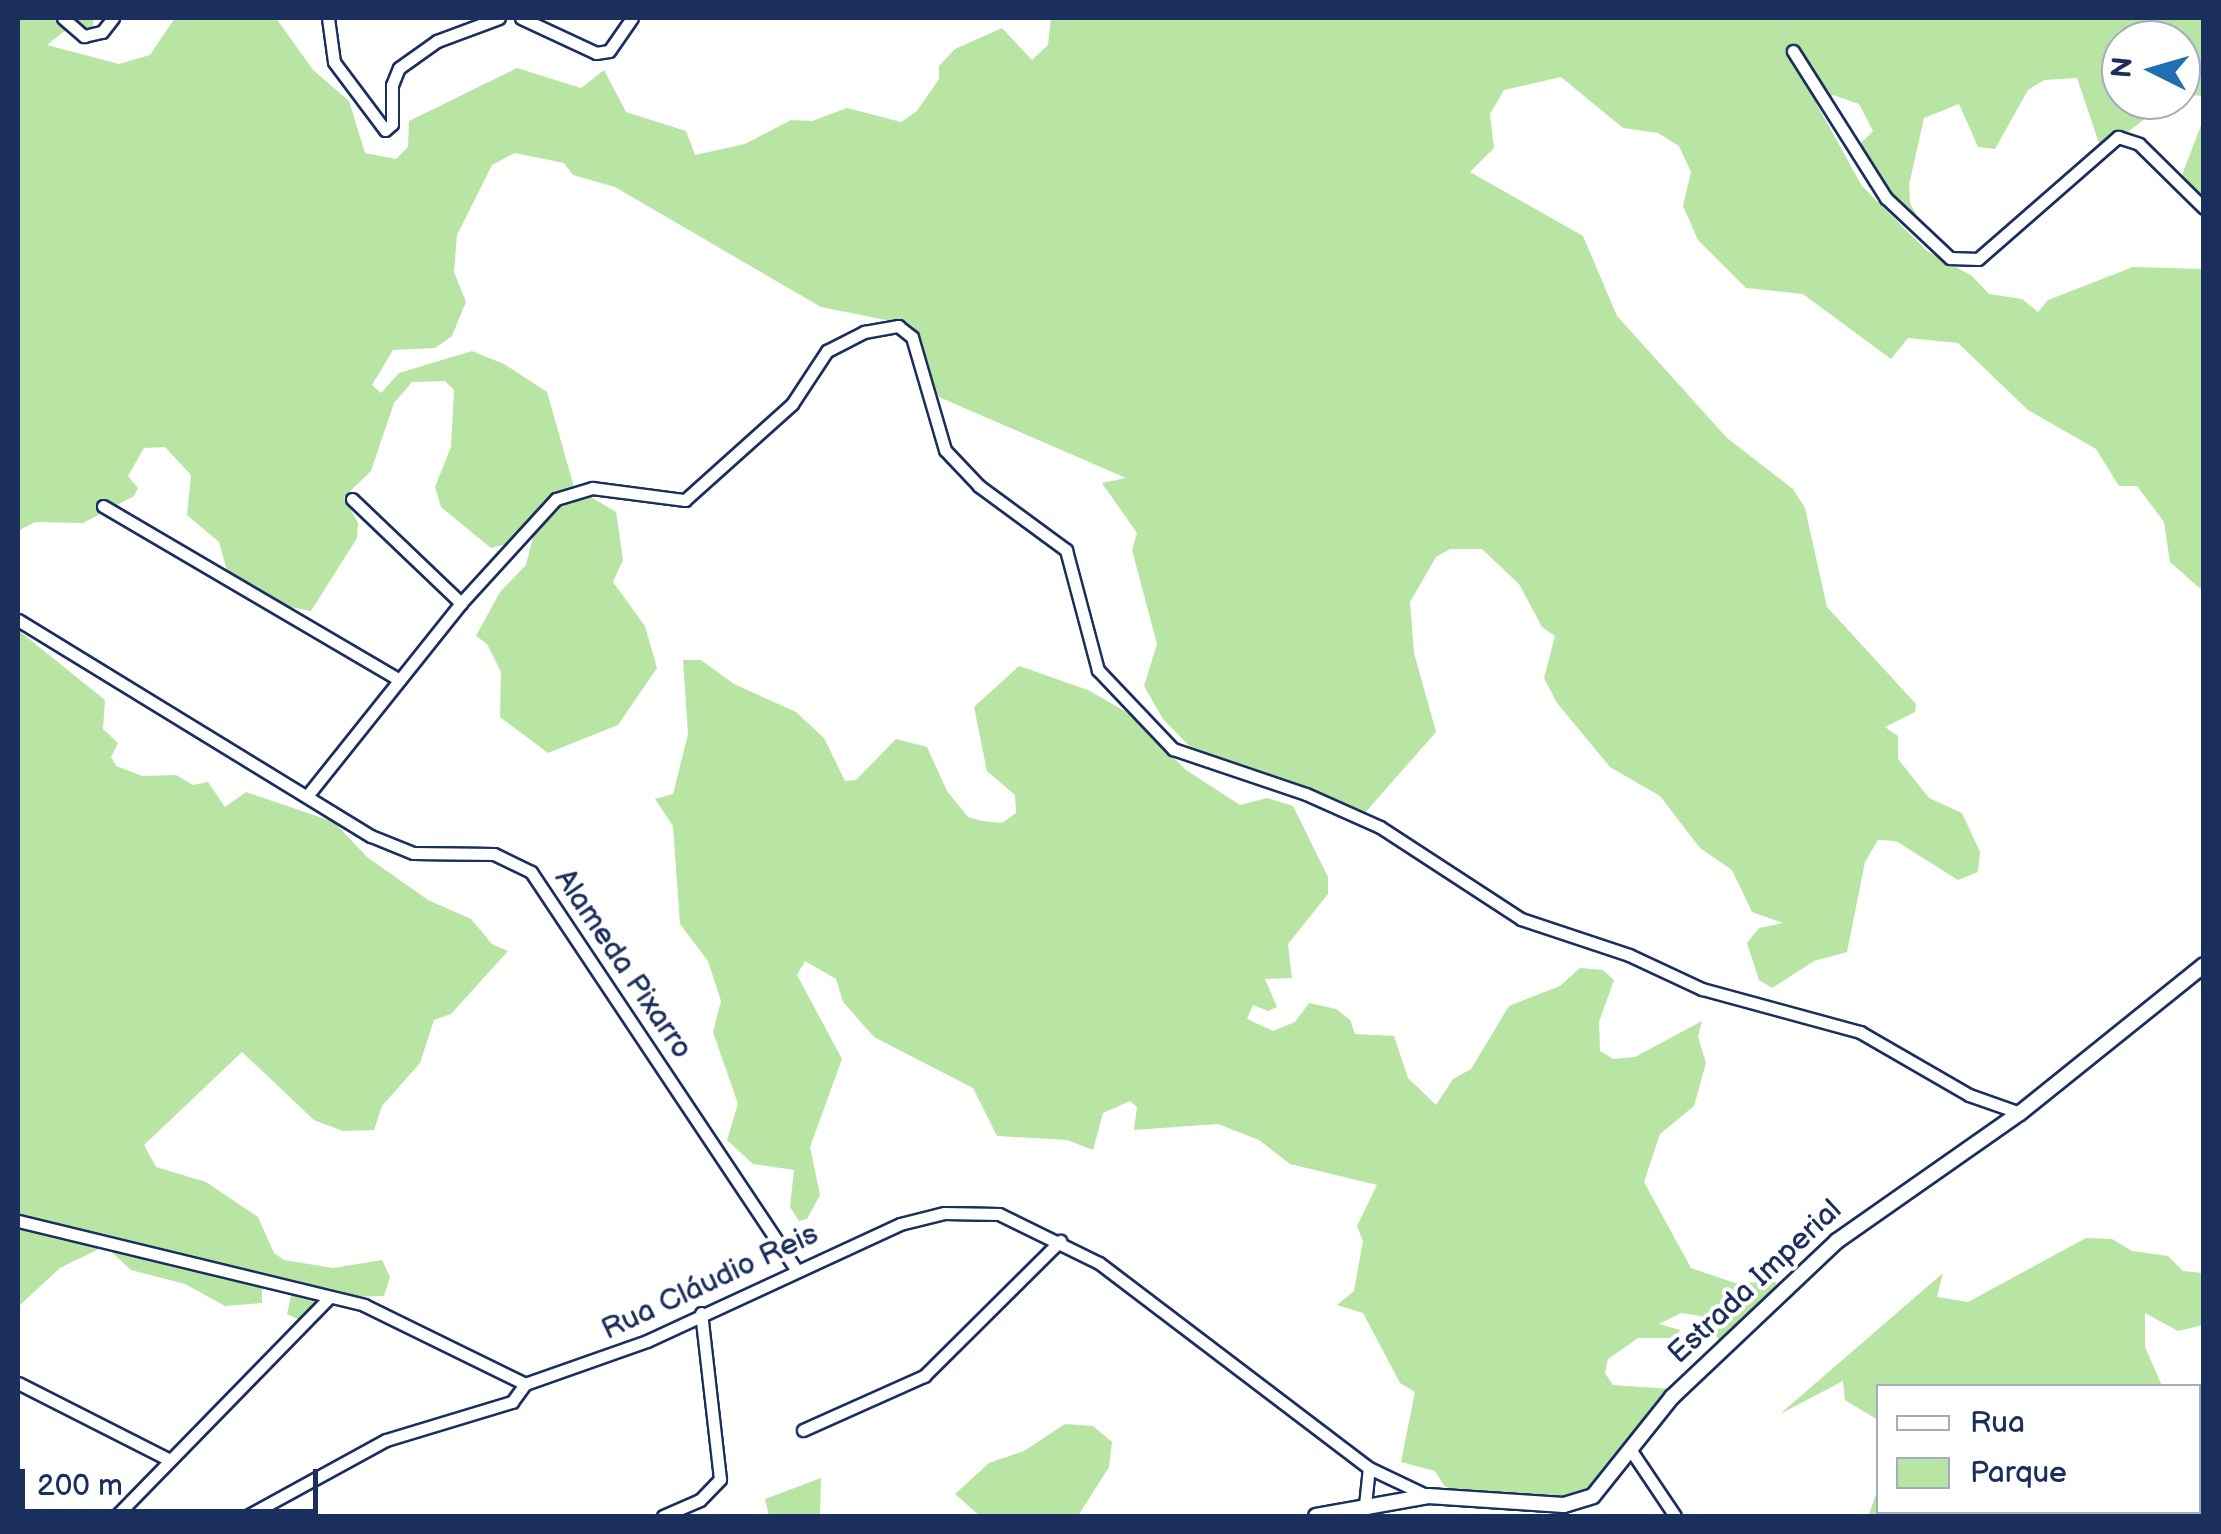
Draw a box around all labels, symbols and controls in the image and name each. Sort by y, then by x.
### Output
north arrow [2101,20,2201,120]
text: N [2105,56,2140,79]
street label: Alameda Pixarro [546,862,700,1066]
street label: Estrada Imperial [1661,1192,1849,1372]
street label: Rua Cláudio Reis [596,1216,824,1348]
legend [1876,1384,2201,1514]
text: Rua [1970,1405,2025,1441]
scale bar [25,1449,322,1511]
text: Parque [1970,1455,2067,1491]
text: 200 m [37,1468,123,1504]

